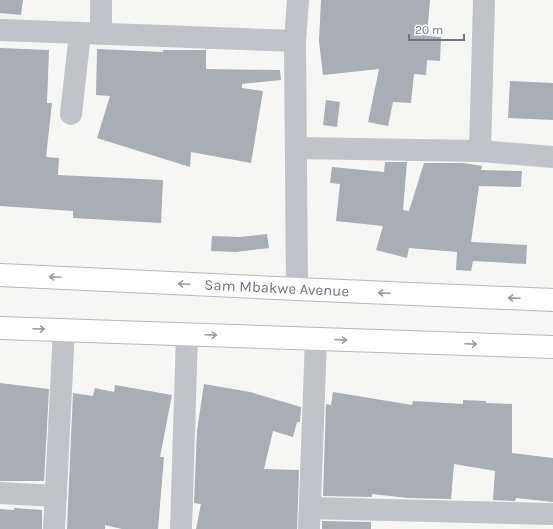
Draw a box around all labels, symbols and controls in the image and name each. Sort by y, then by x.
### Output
scale bar [409,16,464,42]
text: 20 m [415,23,443,37]
one-way arrow [48,274,61,281]
street label: Sam Mbakwe Avenue [204,276,349,300]
one-way arrow [178,280,191,287]
one-way arrow [378,289,391,297]
one-way arrow [508,294,521,302]
one-way arrow [32,325,45,333]
one-way arrow [204,332,217,339]
one-way arrow [334,336,347,344]
one-way arrow [464,341,477,348]

